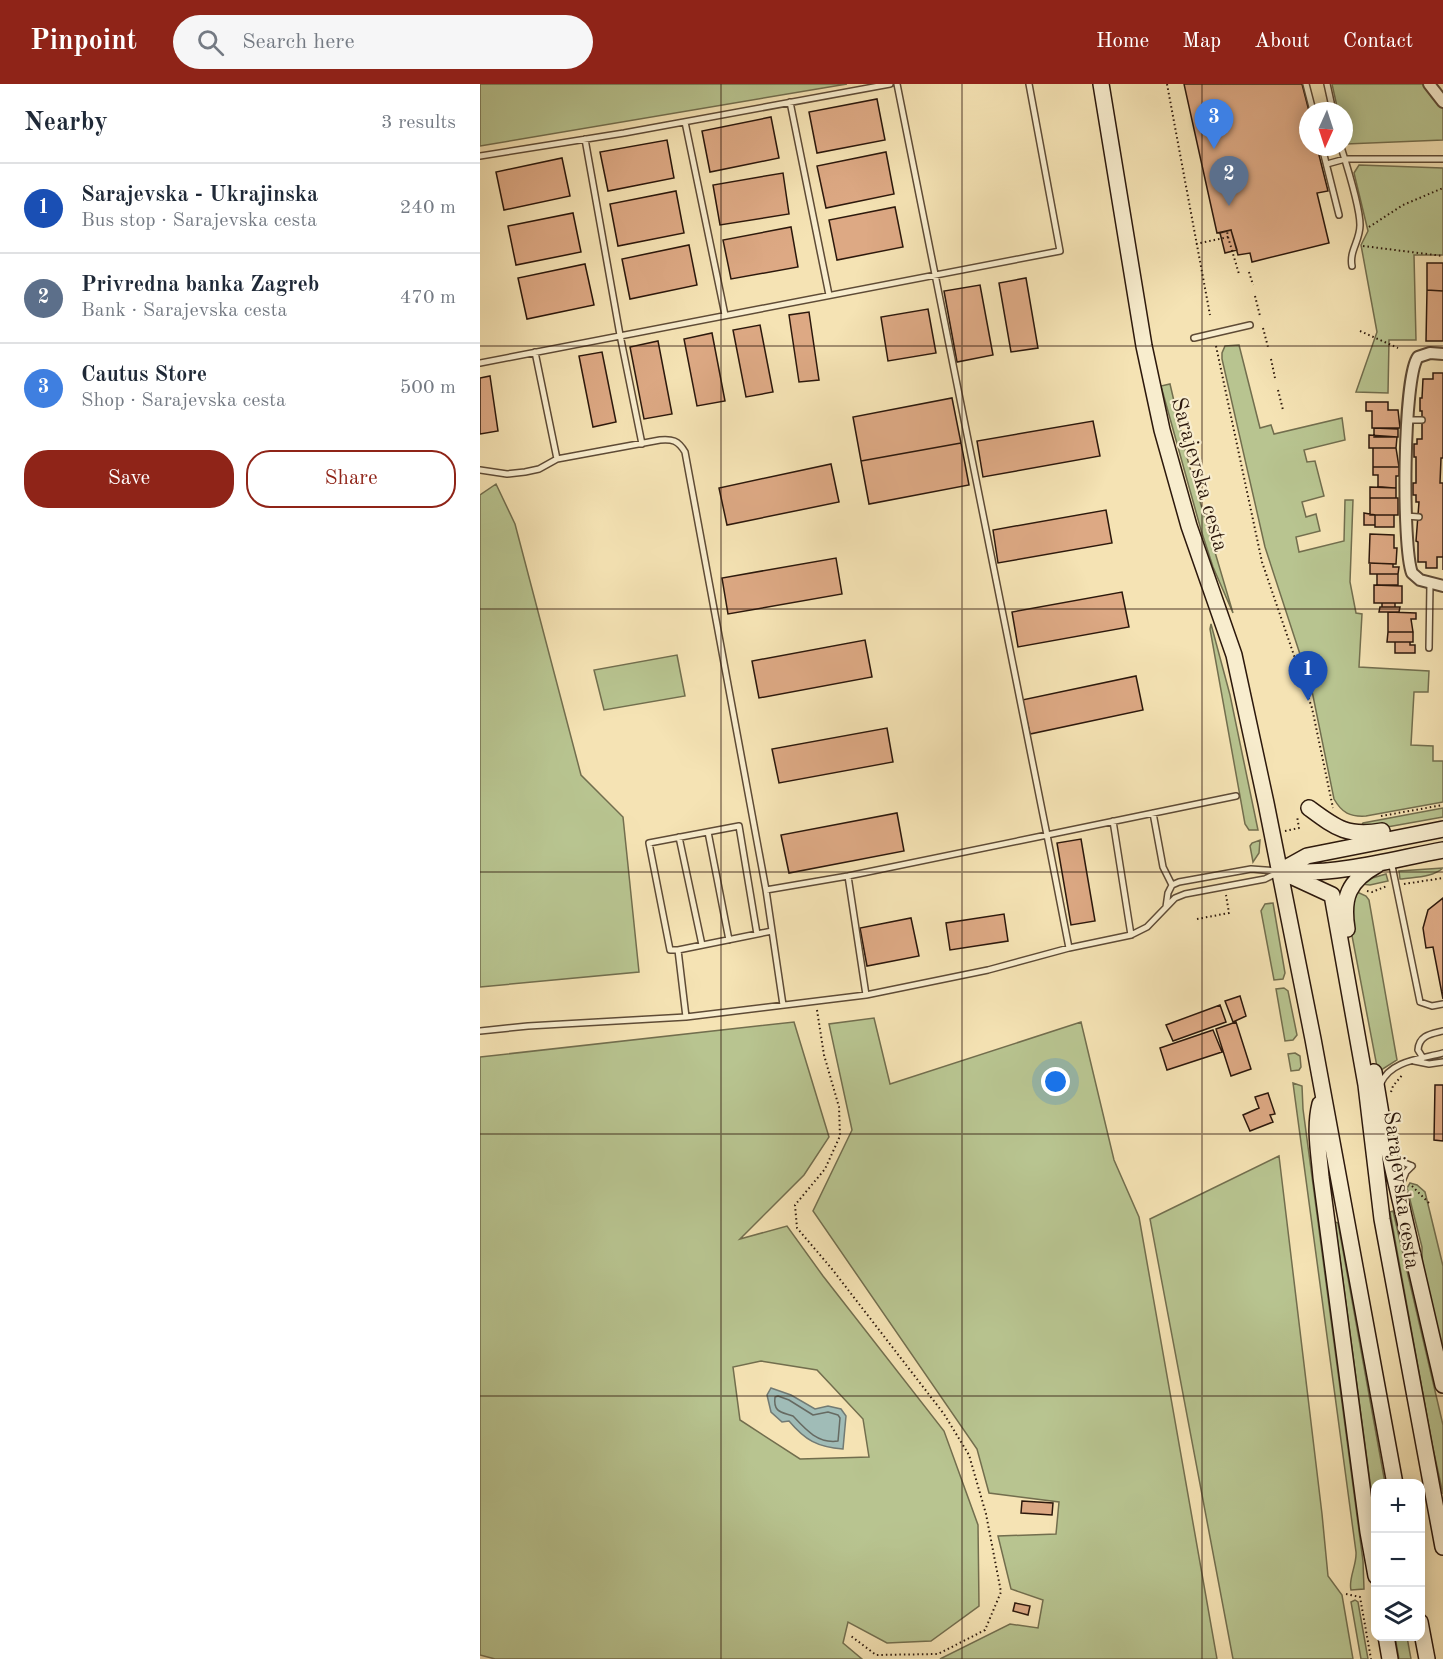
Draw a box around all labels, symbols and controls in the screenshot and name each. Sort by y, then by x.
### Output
search box [173,15,593,69]
icon: search [194,26,227,59]
text: Pinpoint [30,28,137,56]
text: Search here [242,31,355,53]
text: Home [1096,31,1149,52]
text: Map [1182,31,1221,52]
text: About [1254,31,1310,52]
text: Contact [1343,31,1413,52]
pin: 3 [1194,100,1234,149]
north arrow [1299,102,1353,156]
text: Nearby [24,110,108,136]
text: 3 results [381,113,456,133]
pin: 2 [1210,156,1248,206]
text: Sarajevska - Ukrajinska [81,184,318,206]
text: 1 [38,198,49,218]
text: 240 m [400,198,456,218]
text: Bus stop · Sarajevska cesta [81,211,317,231]
text: Privredna banka Zagreb [81,274,319,296]
text: 2 [38,288,49,308]
text: 470 m [400,288,456,308]
text: Bank · Sarajevska cesta [81,301,287,321]
text: Cautus Store [81,364,207,386]
text: 3 [38,378,49,398]
text: 500 m [400,378,456,398]
text: Shop · Sarajevska cesta [81,391,286,411]
street label: Sarajevska cesta [1167,395,1232,554]
button: Save [24,450,234,508]
button: Share [246,450,456,508]
pin: 1 [1288,652,1328,701]
your location [1041,1067,1070,1096]
street label: Sarajevska cesta [1379,1110,1423,1271]
map controls [1371,1479,1425,1641]
button: + [1371,1479,1425,1533]
button: − [1371,1533,1425,1587]
button: layers [1371,1587,1425,1641]

